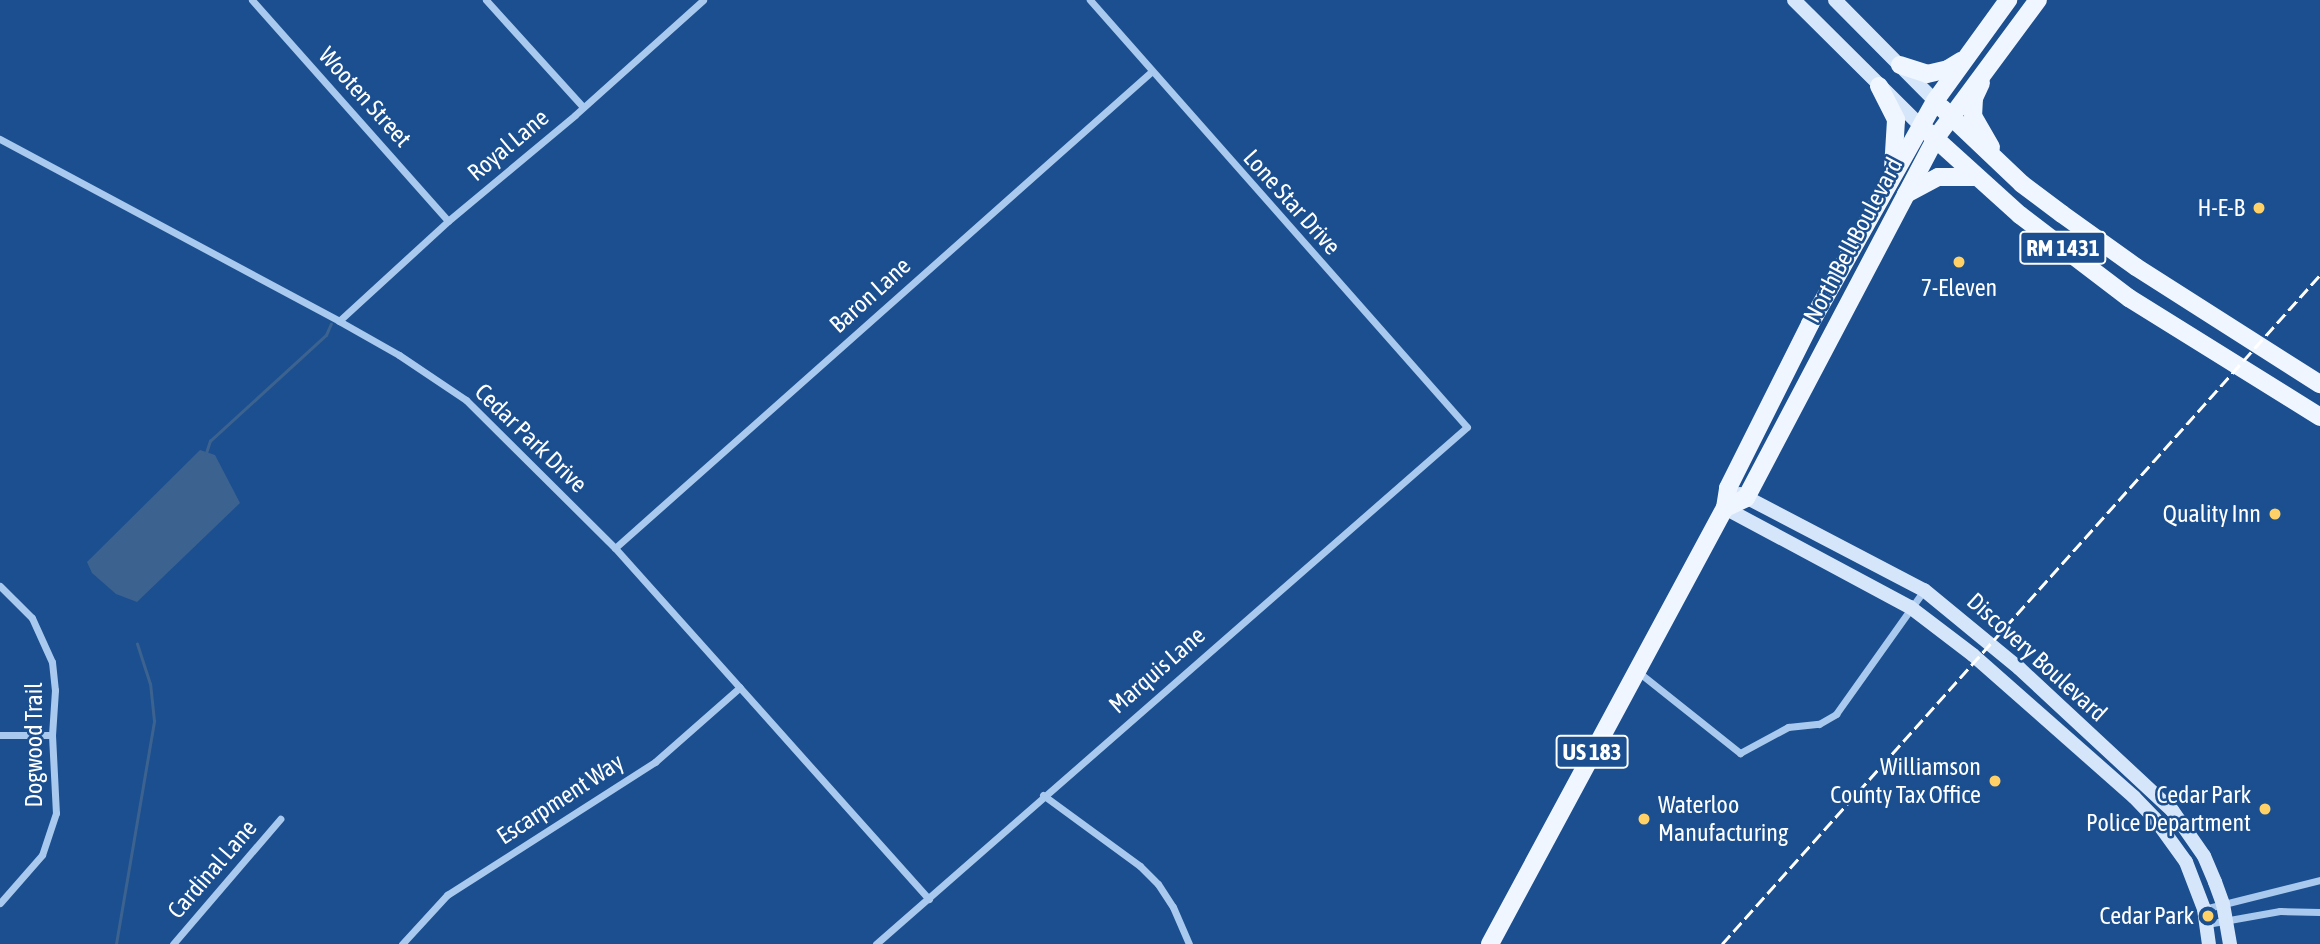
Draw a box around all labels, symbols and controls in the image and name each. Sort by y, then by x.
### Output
street label: Wooten Street [313,41,417,153]
street label: Royal Lane [462,103,554,187]
street label: Lone Star Drive [1237,144,1347,260]
street label: North Bell Boulevard [1797,153,1909,327]
place label: H-E-B [2197,194,2245,222]
marker: H-E-B [2251,200,2267,216]
road number: RM 1431 [2019,229,2107,268]
street label: Baron Lane [824,251,916,339]
marker: 7-Eleven [1951,254,1967,270]
place label: 7-Eleven [1921,274,1997,302]
street label: Cedar Park Drive [469,377,593,499]
place label: Quality Inn [2163,500,2261,528]
marker: Quality Inn [2267,506,2283,522]
street label: Discovery Boulevard [1961,587,2113,727]
street label: Marquis Lane [1103,621,1211,719]
street label: Dogwood Trail [20,682,48,808]
road number: US 183 [1555,732,1629,772]
street label: Escarpment Way [491,747,629,851]
place label: Williamson County Tax Office [1830,753,1981,809]
marker: Williamson County Tax Office [1987,773,2003,789]
place label: Cedar Park Police Department [2086,781,2251,837]
place label: Waterloo Manufacturing [1658,791,1788,847]
marker: Cedar Park Police Department [2257,801,2273,817]
marker: Waterloo Manufacturing [1636,811,1652,827]
street label: Cardinal Lane [161,814,263,924]
place label: Cedar Park [2099,902,2194,930]
marker: Cedar Park [2200,908,2216,924]

